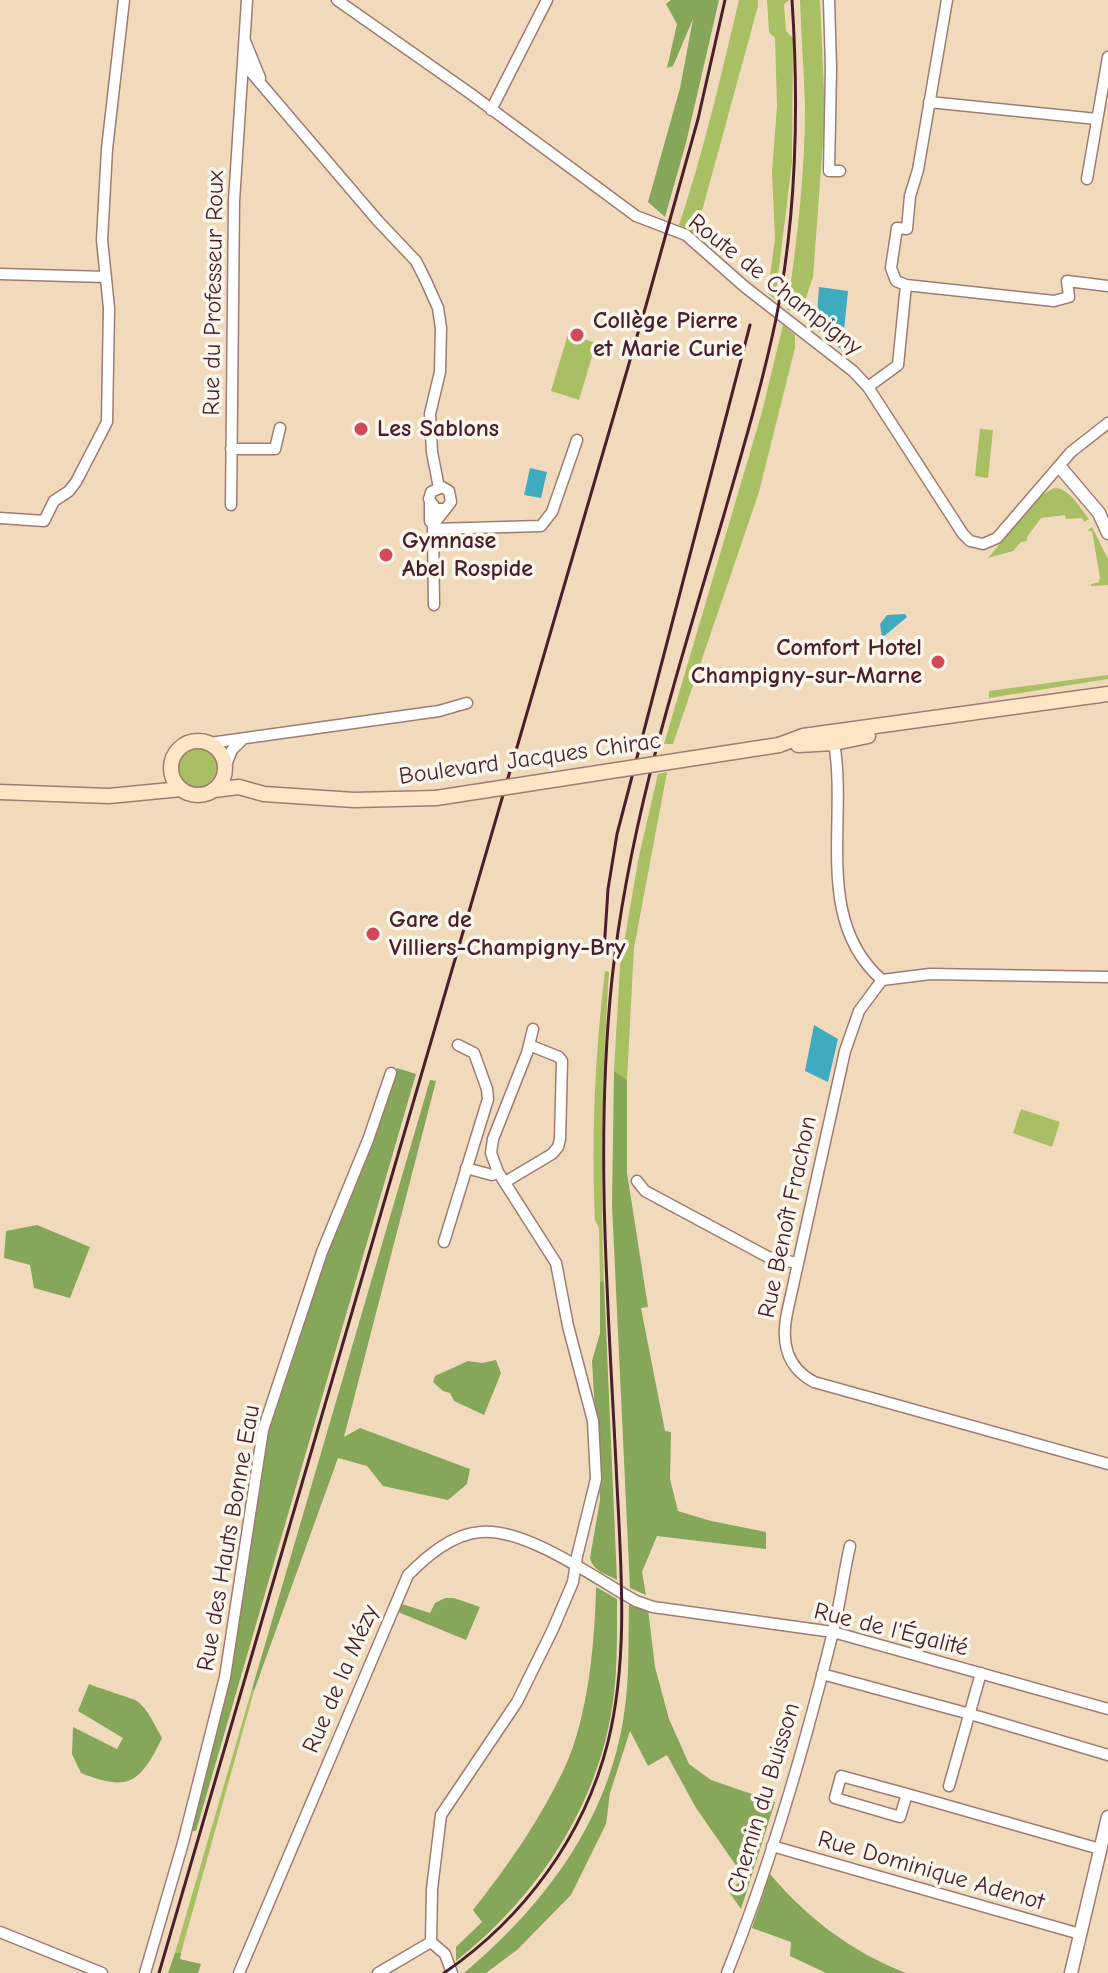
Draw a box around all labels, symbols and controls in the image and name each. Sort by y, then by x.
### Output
street label: Rue du Professeur Roux [197,170,231,416]
street label: Route de Champigny [682,208,868,362]
place label: Collège Pierre et Marie Curie [593,307,743,363]
marker: Collège Pierre et Marie Curie [568,326,586,344]
place label: Les Sablons [377,415,499,443]
marker: Les Sablons [352,420,370,438]
place label: Gymnase Abel Rospide [402,527,533,583]
marker: Gymnase Abel Rospide [377,546,395,564]
place label: Comfort Hotel Champigny-sur-Marne [691,634,922,690]
marker: Comfort Hotel Champigny-sur-Marne [929,653,947,671]
street label: Boulevard Jacques Chirac [397,726,663,792]
place label: Gare de Villiers-Champigny-Bry [389,906,625,962]
marker: Gare de Villiers-Champigny-Bry [364,925,382,943]
street label: Rue Benoît Frachon [753,1113,823,1321]
street label: Rue des Hauts Bonne Eau [191,1403,267,1673]
street label: Rue de l'Égalité [811,1597,971,1663]
street label: Rue de la Mézy [297,1601,385,1757]
street label: Chemin du Buisson [721,1699,807,1897]
street label: Rue Dominique Adenot [814,1825,1048,1917]

